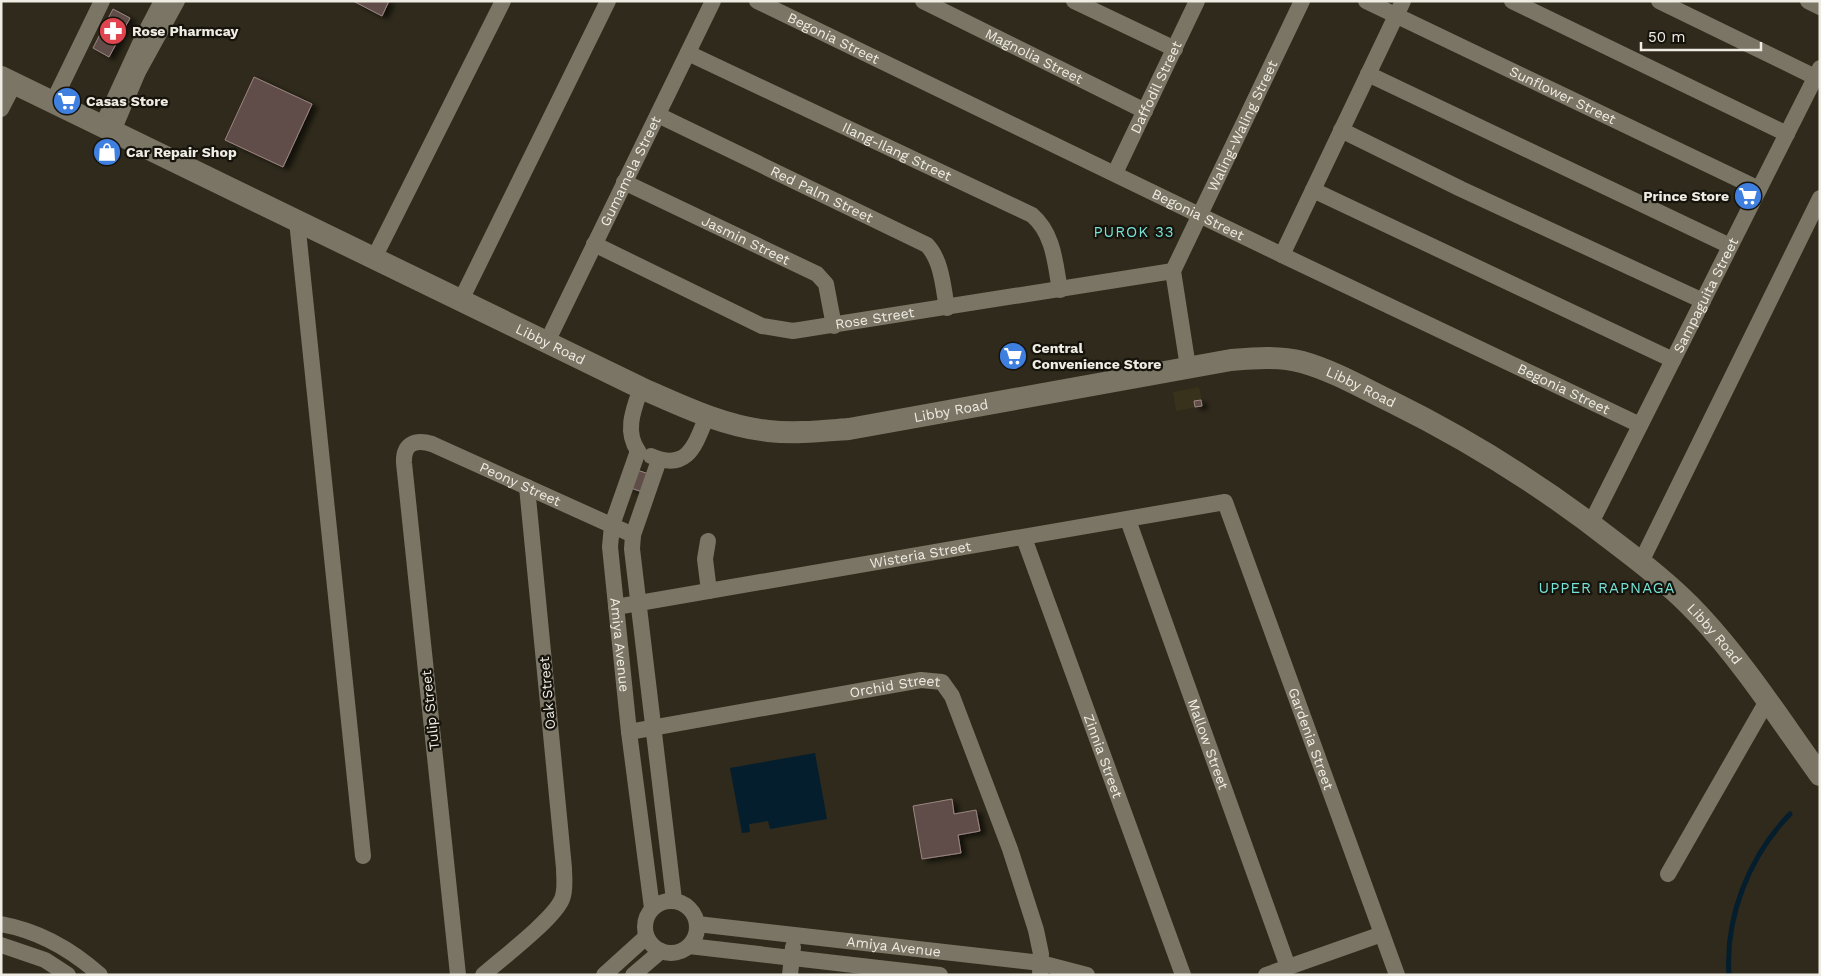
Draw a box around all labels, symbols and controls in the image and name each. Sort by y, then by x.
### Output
street label: Begonia Street [785,9,882,67]
pharmacy icon: Rose Pharmcay [98,16,128,46]
scale bar [1641,20,1761,52]
place label: Rose Pharmcay [132,23,238,39]
street label: Magnolia Street [983,25,1086,87]
text: 50 m [1648,28,1685,46]
street label: Daffodil Street [1127,38,1185,136]
street label: Waling-Waling Street [1204,58,1281,194]
street label: Sunflower Street [1507,63,1619,127]
supermarket icon: Casas Store [52,86,82,116]
place label: Casas Store [86,93,168,109]
street label: Gumamela Street [597,113,664,229]
street label: Ilang-Ilang Street [840,119,954,184]
shop icon: Car Repair Shop [92,137,122,167]
place label: Car Repair Shop [126,144,237,160]
street label: Red Palm Street [768,163,876,226]
supermarket icon: Prince Store [1733,181,1763,211]
street label: Begonia Street [1150,185,1247,243]
place label: Prince Store [1643,188,1729,204]
street label: Jasmin Street [699,212,793,268]
district label: PUROK 33 [1093,223,1175,241]
street label: Sampaguita Street [1670,235,1741,356]
street label: Rose Street [834,304,915,332]
street label: Libby Road [513,320,588,368]
place label: Central Convenience Store [1032,340,1161,372]
supermarket icon: Central Convenience Store [998,341,1028,371]
street label: Begonia Street [1515,360,1612,417]
street label: Libby Road [1324,363,1398,411]
street label: Libby Road [913,396,989,425]
street label: Peony Street [477,459,563,509]
street label: Wisteria Street [869,538,973,571]
district label: UPPER RAPNAGA [1539,579,1675,597]
street label: Amiya Avenue [607,597,633,693]
street label: Libby Road [1684,600,1745,667]
street label: Oak Street [536,656,558,730]
street label: Tulip Street [418,669,442,751]
street label: Orchid Street [848,672,941,701]
street label: Gardenia Street [1285,686,1337,792]
street label: Mallow Street [1185,697,1232,792]
street label: Zinnia Street [1081,712,1126,800]
street label: Amiya Avenue [846,933,942,960]

